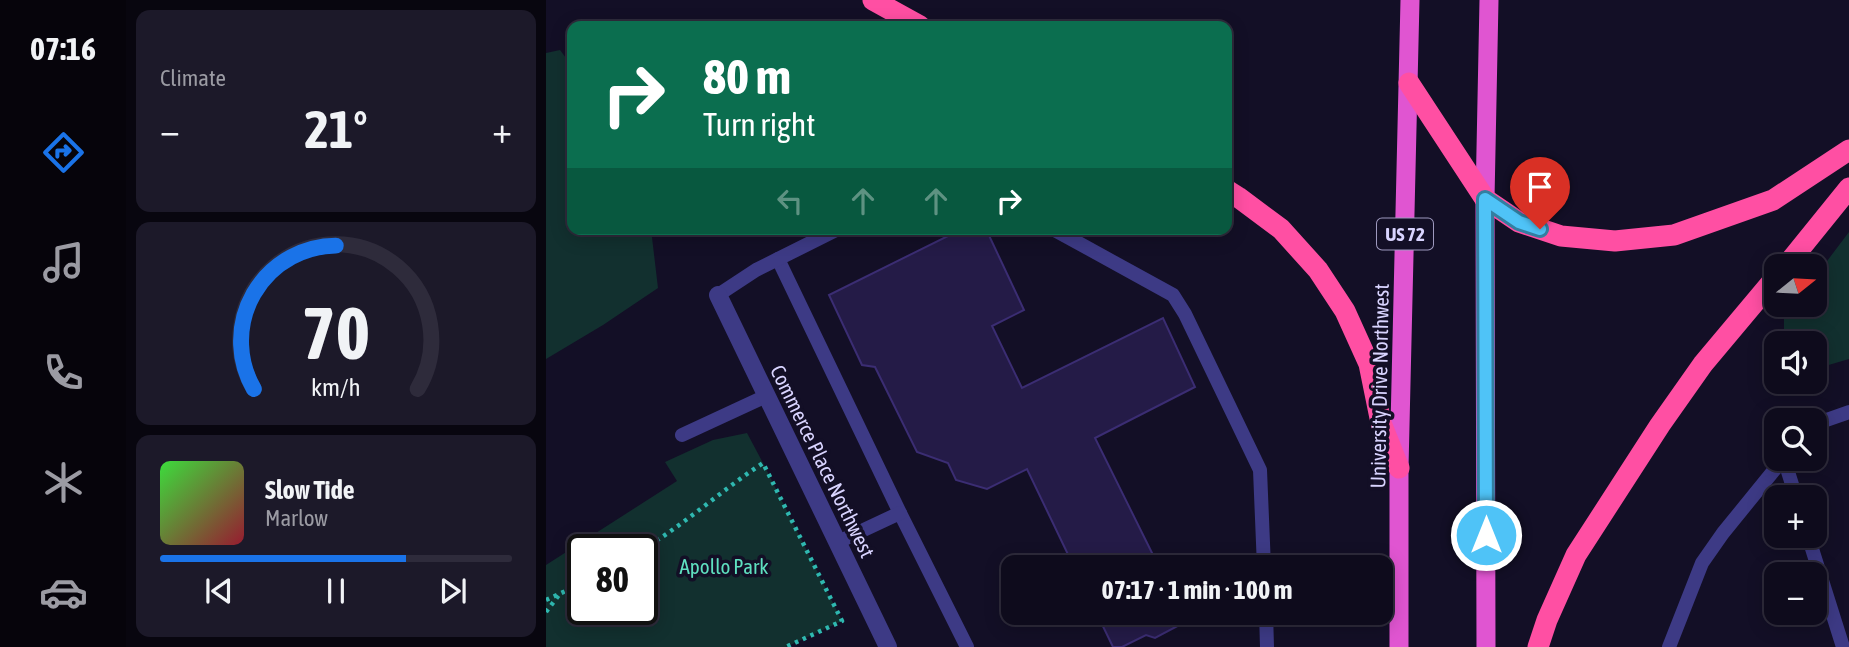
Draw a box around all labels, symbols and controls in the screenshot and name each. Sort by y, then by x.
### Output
text: 07:16 [30,30,96,67]
text: 80 m [703,48,791,104]
icon: right [588,49,679,140]
text: Climate [160,65,226,91]
text: 21° [304,99,368,159]
text: Turn right [703,106,816,143]
text: − [160,108,180,151]
text: + [492,108,512,151]
icon: directions [39,128,88,177]
pin [1510,157,1570,229]
icon: arrive [1521,168,1559,206]
icon: left [771,182,809,220]
icon: ahead [844,182,882,220]
icon: ahead [917,182,955,220]
icon: right [990,182,1028,220]
road number: US 72 [1377,218,1433,250]
icon: music [39,238,88,287]
north arrow [1764,254,1827,317]
map controls [1764,254,1827,625]
street label: University Drive Northwest [1365,283,1393,489]
text: 70 [302,292,370,375]
button: sound [1764,331,1827,394]
icon: phone [39,348,88,397]
street label: Commerce Place Northwest [766,361,880,561]
text: km/h [311,373,361,401]
button: search [1764,408,1827,471]
icon: climate [39,458,88,507]
text: Slow Tide [265,475,355,505]
button: + [1764,485,1827,548]
position arrow [1449,498,1523,572]
text: Marlow [265,505,328,531]
speed limit sign: 80 [567,534,658,625]
park label: Apollo Park [680,554,768,578]
button: − [1764,562,1827,625]
icon: car [39,568,88,617]
icon: previous [200,572,238,610]
icon: pause [317,572,355,610]
icon: next [434,572,472,610]
text: 07:17 · 1 min · 100 m [1102,575,1292,605]

